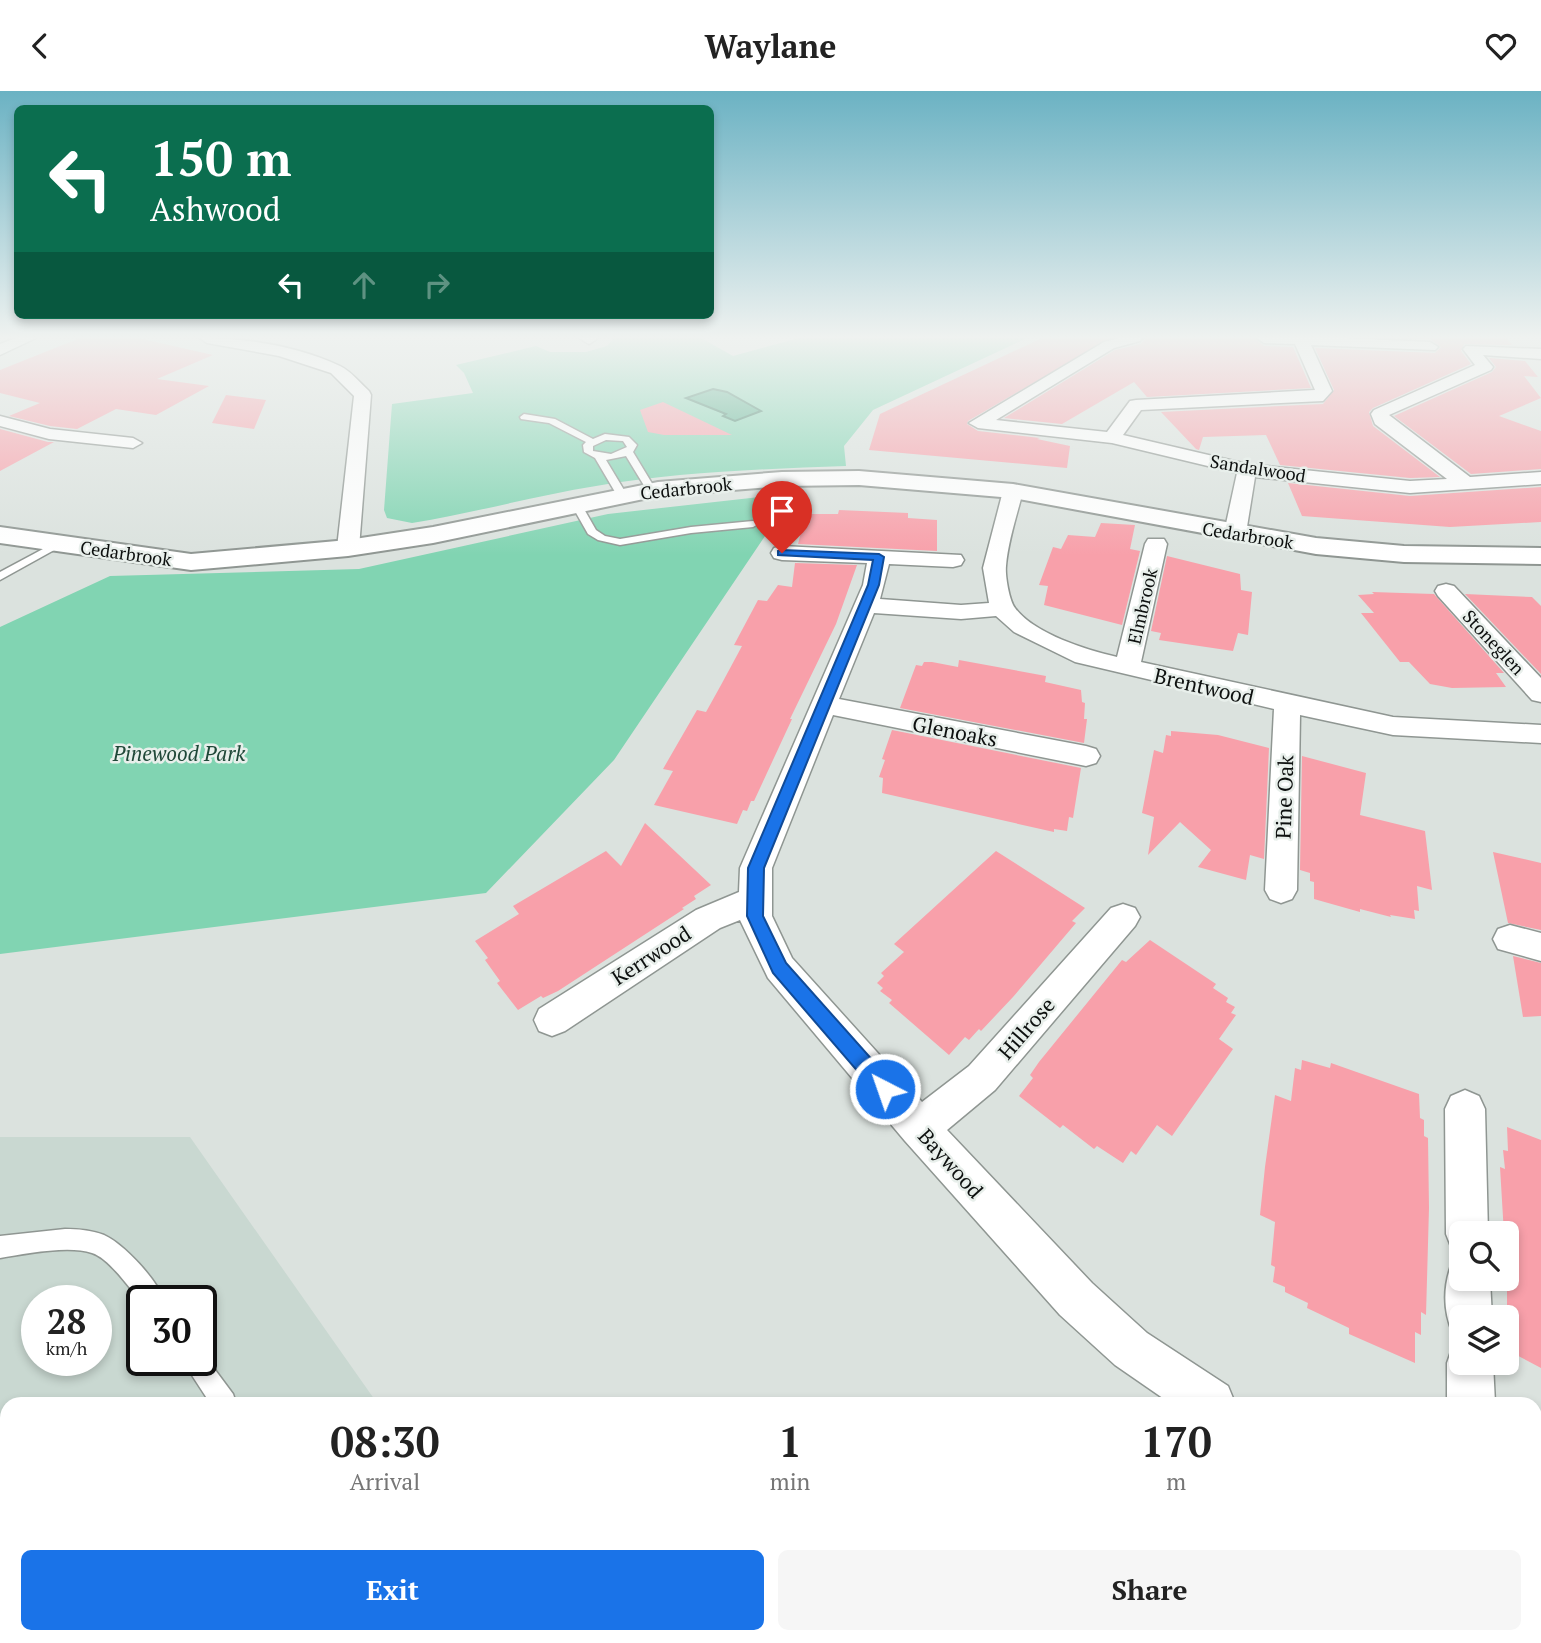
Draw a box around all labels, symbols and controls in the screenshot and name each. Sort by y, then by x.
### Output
text: Waylane [705,25,836,67]
icon: back [21,27,59,65]
icon: heart [1482,27,1520,65]
text: 150 m [150,125,292,190]
icon: left [35,133,126,224]
text: Ashwood [150,188,281,230]
icon: left [272,266,310,304]
icon: ahead [345,266,383,304]
icon: right [418,266,456,304]
street label: Sandalwood [1208,449,1308,487]
street label: Cedarbrook [639,471,734,505]
pin [752,481,812,553]
icon: arrive [763,492,801,530]
street label: Cedarbrook [1201,516,1296,554]
street label: Cedarbrook [79,535,174,571]
street label: Elmbrook [1122,565,1163,646]
street label: Stoneglen [1458,604,1530,680]
street label: Brentwood [1151,661,1257,711]
street label: Glenoaks [910,709,1000,753]
park label: Pinewood Park [112,739,246,767]
street label: Pine Oak [1269,754,1299,839]
street label: Kerrwood [606,919,696,991]
street label: Hillrose [991,991,1061,1065]
position arrow [848,1052,922,1126]
street label: Baywood [912,1122,990,1204]
map controls [1449,1221,1519,1375]
button: search [1449,1221,1519,1291]
speed limit sign: 30 [126,1285,217,1376]
text: 28 [47,1298,86,1344]
button: layers [1449,1305,1519,1375]
text: km/h [46,1336,87,1360]
text: 08:30 [330,1413,440,1469]
text: 1 [778,1413,802,1469]
text: 170 [1141,1413,1212,1469]
text: Arrival [350,1466,420,1497]
text: min [770,1466,810,1497]
text: m [1166,1466,1186,1497]
button: Exit [21,1550,764,1630]
button: Share [778,1550,1521,1630]

